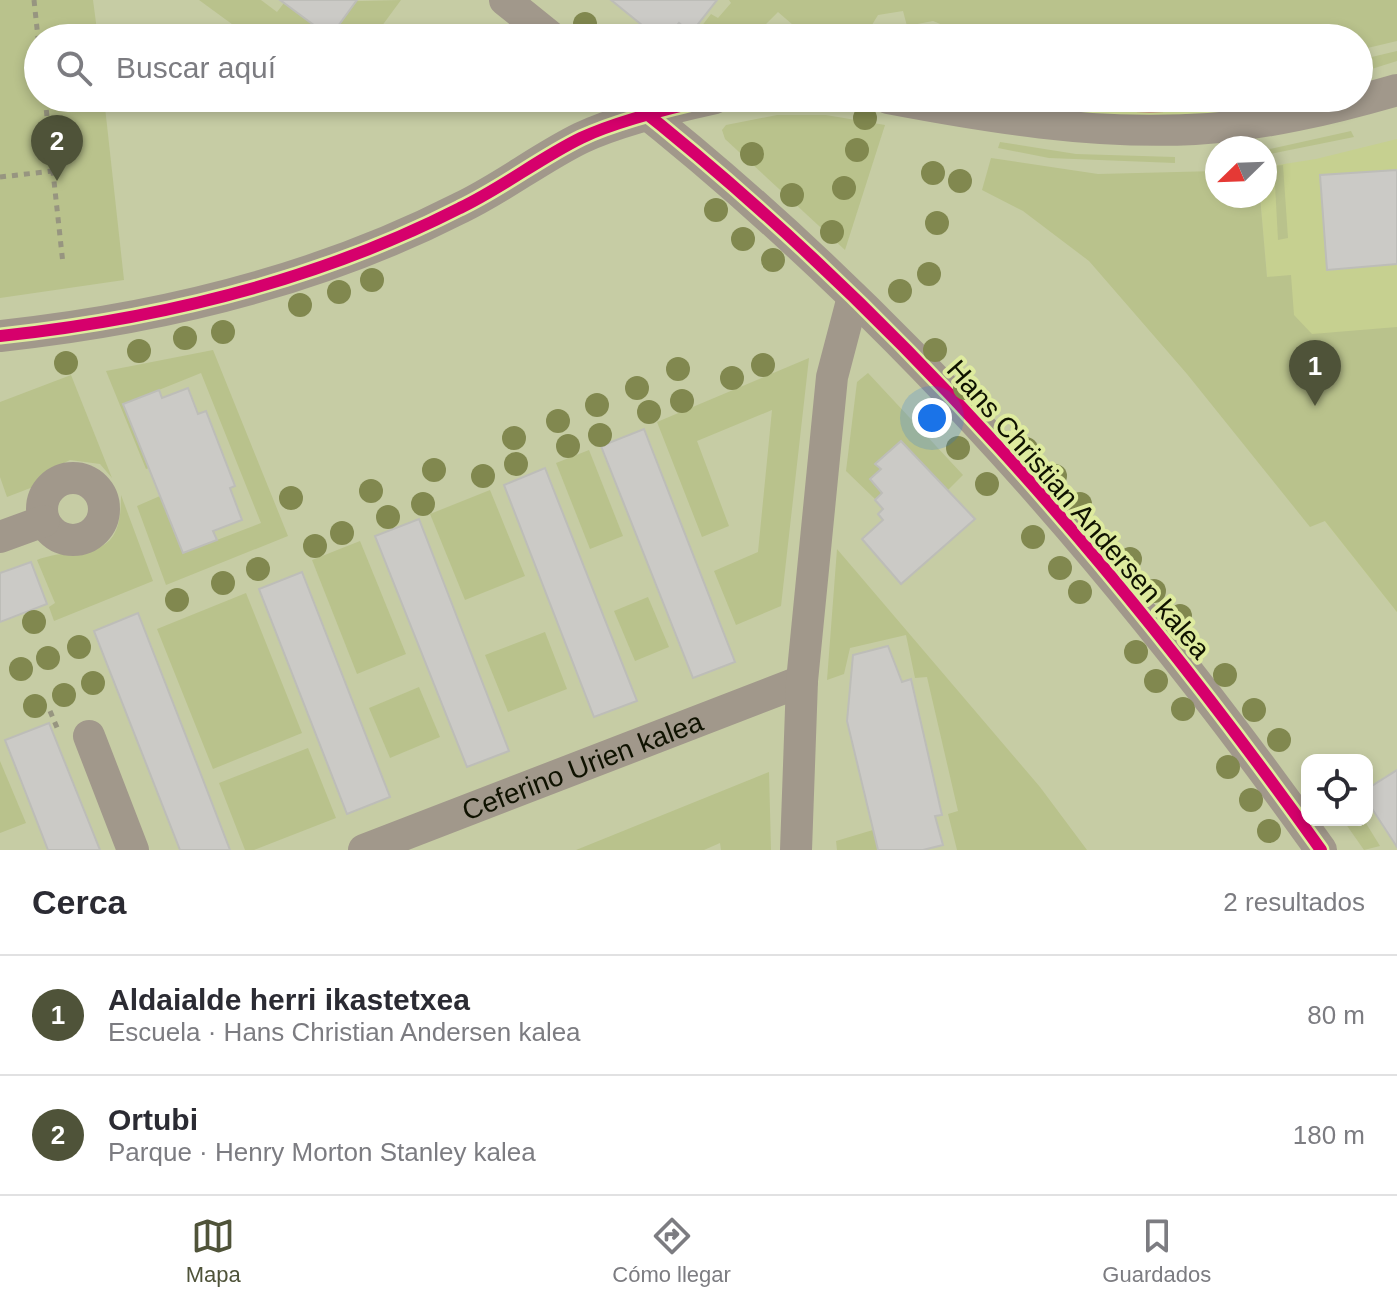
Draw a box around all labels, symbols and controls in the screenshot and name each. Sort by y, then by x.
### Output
search box [24,24,1373,112]
icon: search [52,46,96,90]
text: Buscar aquí [116,51,276,84]
pin: 2 [31,115,83,181]
north arrow [1205,136,1277,208]
pin: 1 [1289,340,1341,406]
street label: Hans Christian Andersen kalea [941,354,1217,665]
your location [912,398,952,438]
street label: Ceferino Urien kalea [458,706,708,827]
map controls [1301,754,1373,826]
button: locate [1301,754,1373,826]
text: Cerca [32,883,127,921]
text: 2 resultados [1223,887,1365,917]
text: Aldaialde herri ikastetxea [108,983,470,1016]
text: 1 [51,1000,65,1030]
text: 80 m [1307,1000,1365,1030]
text: Escuela · Hans Christian Andersen kalea [108,1017,581,1047]
text: Ortubi [108,1103,198,1136]
text: 2 [51,1120,65,1150]
text: 180 m [1293,1120,1365,1150]
text: Parque · Henry Morton Stanley kalea [108,1137,536,1167]
tab: Mapa [186,1214,241,1288]
tab: Cómo llegar [612,1214,731,1288]
tab: Guardados [1102,1214,1211,1288]

